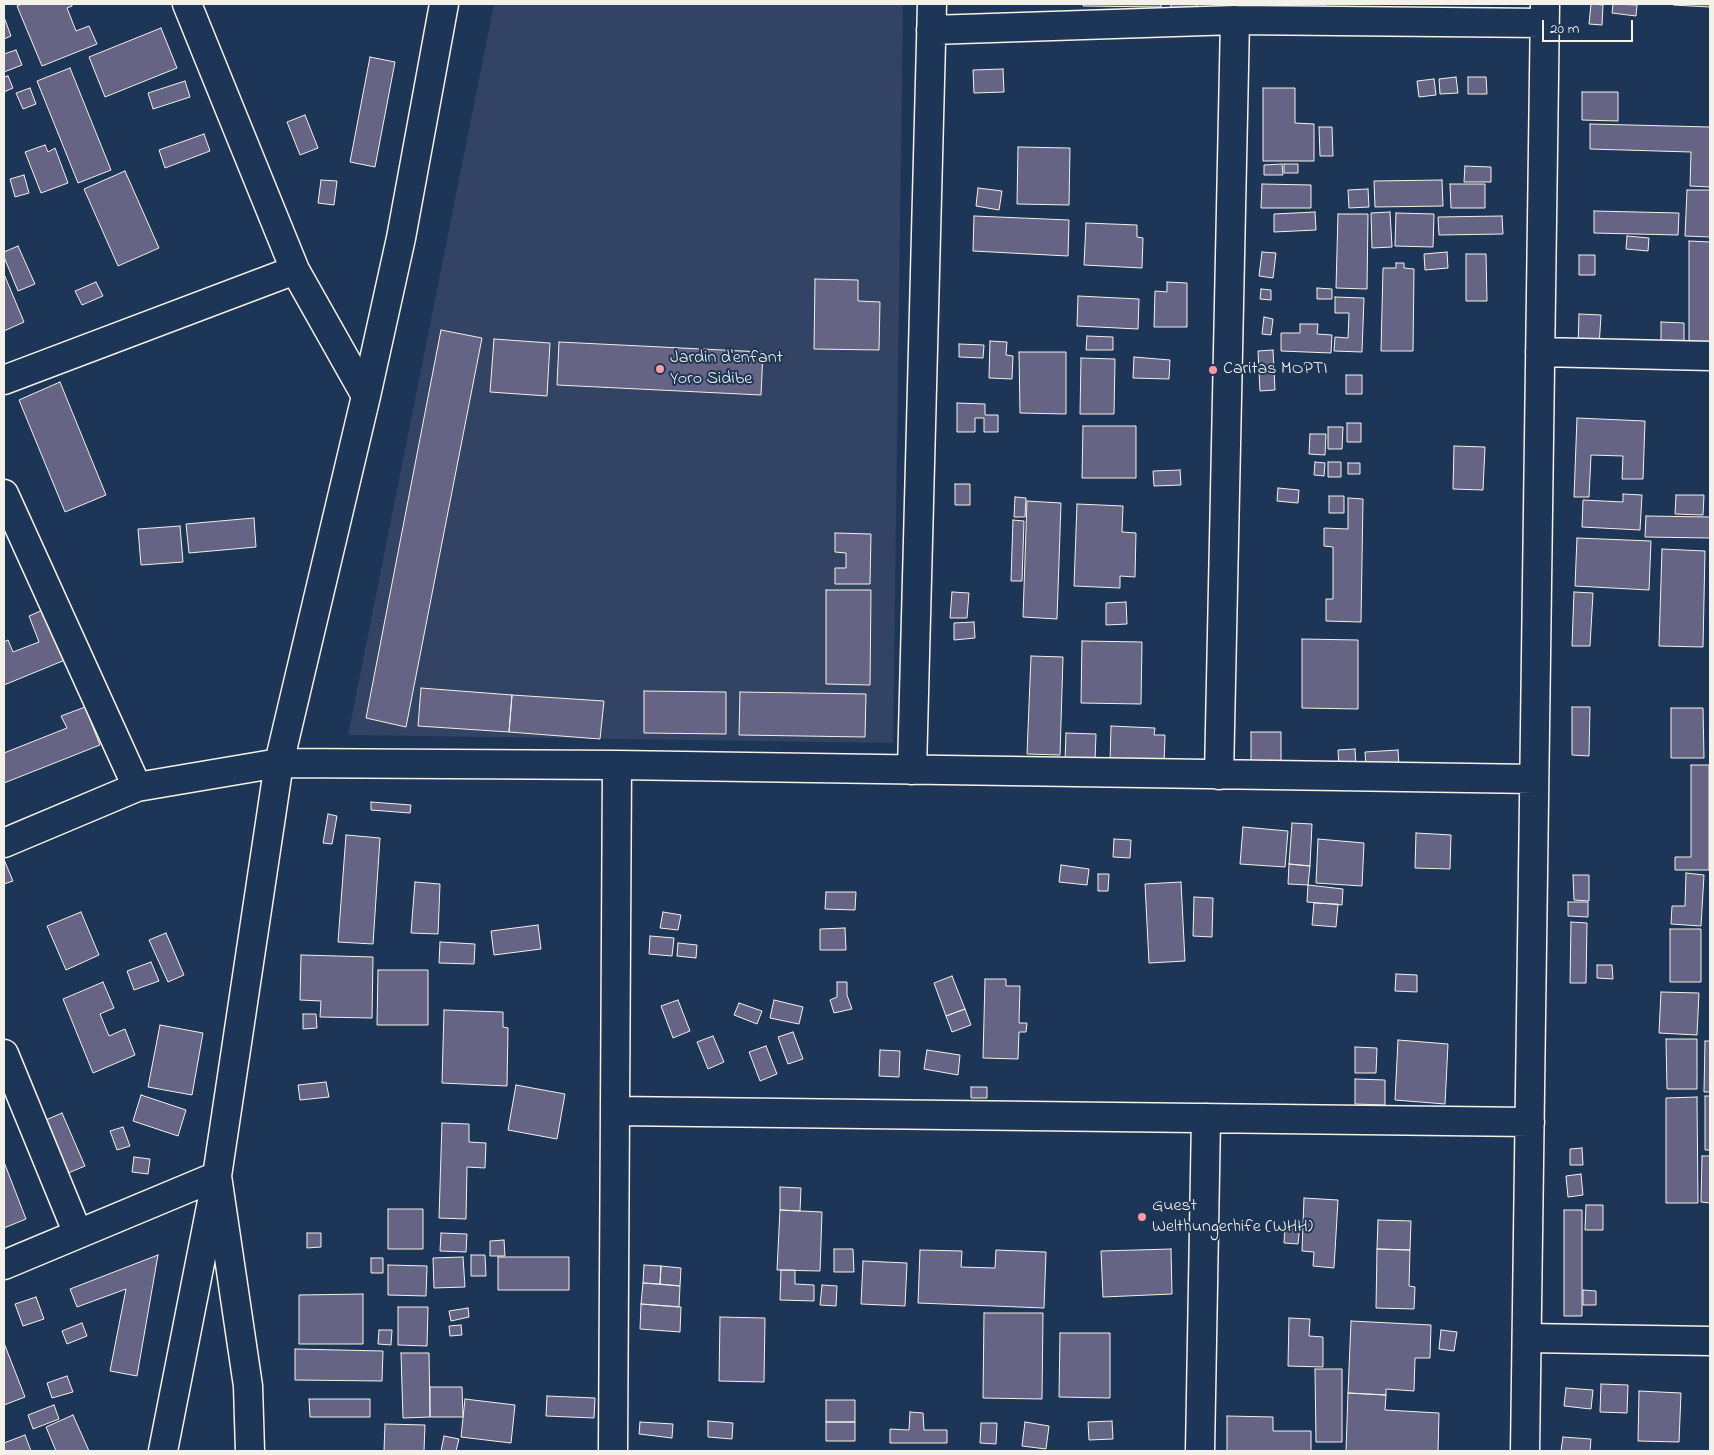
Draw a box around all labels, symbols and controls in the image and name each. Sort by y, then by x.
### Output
scale bar [1544,10,1635,42]
text: 20 m [1550,18,1579,40]
place label: Jardin d'enfant Yoro Sidibe [670,348,783,390]
place label: Caritas MOPTI [1223,359,1327,381]
marker: Jardin d'enfant Yoro Sidibe [654,363,666,375]
marker: Caritas MOPTI [1207,364,1219,376]
place label: Guest Welthungerhife (WHH) [1152,1196,1313,1238]
marker: Guest Welthungerhife (WHH) [1136,1211,1148,1223]

